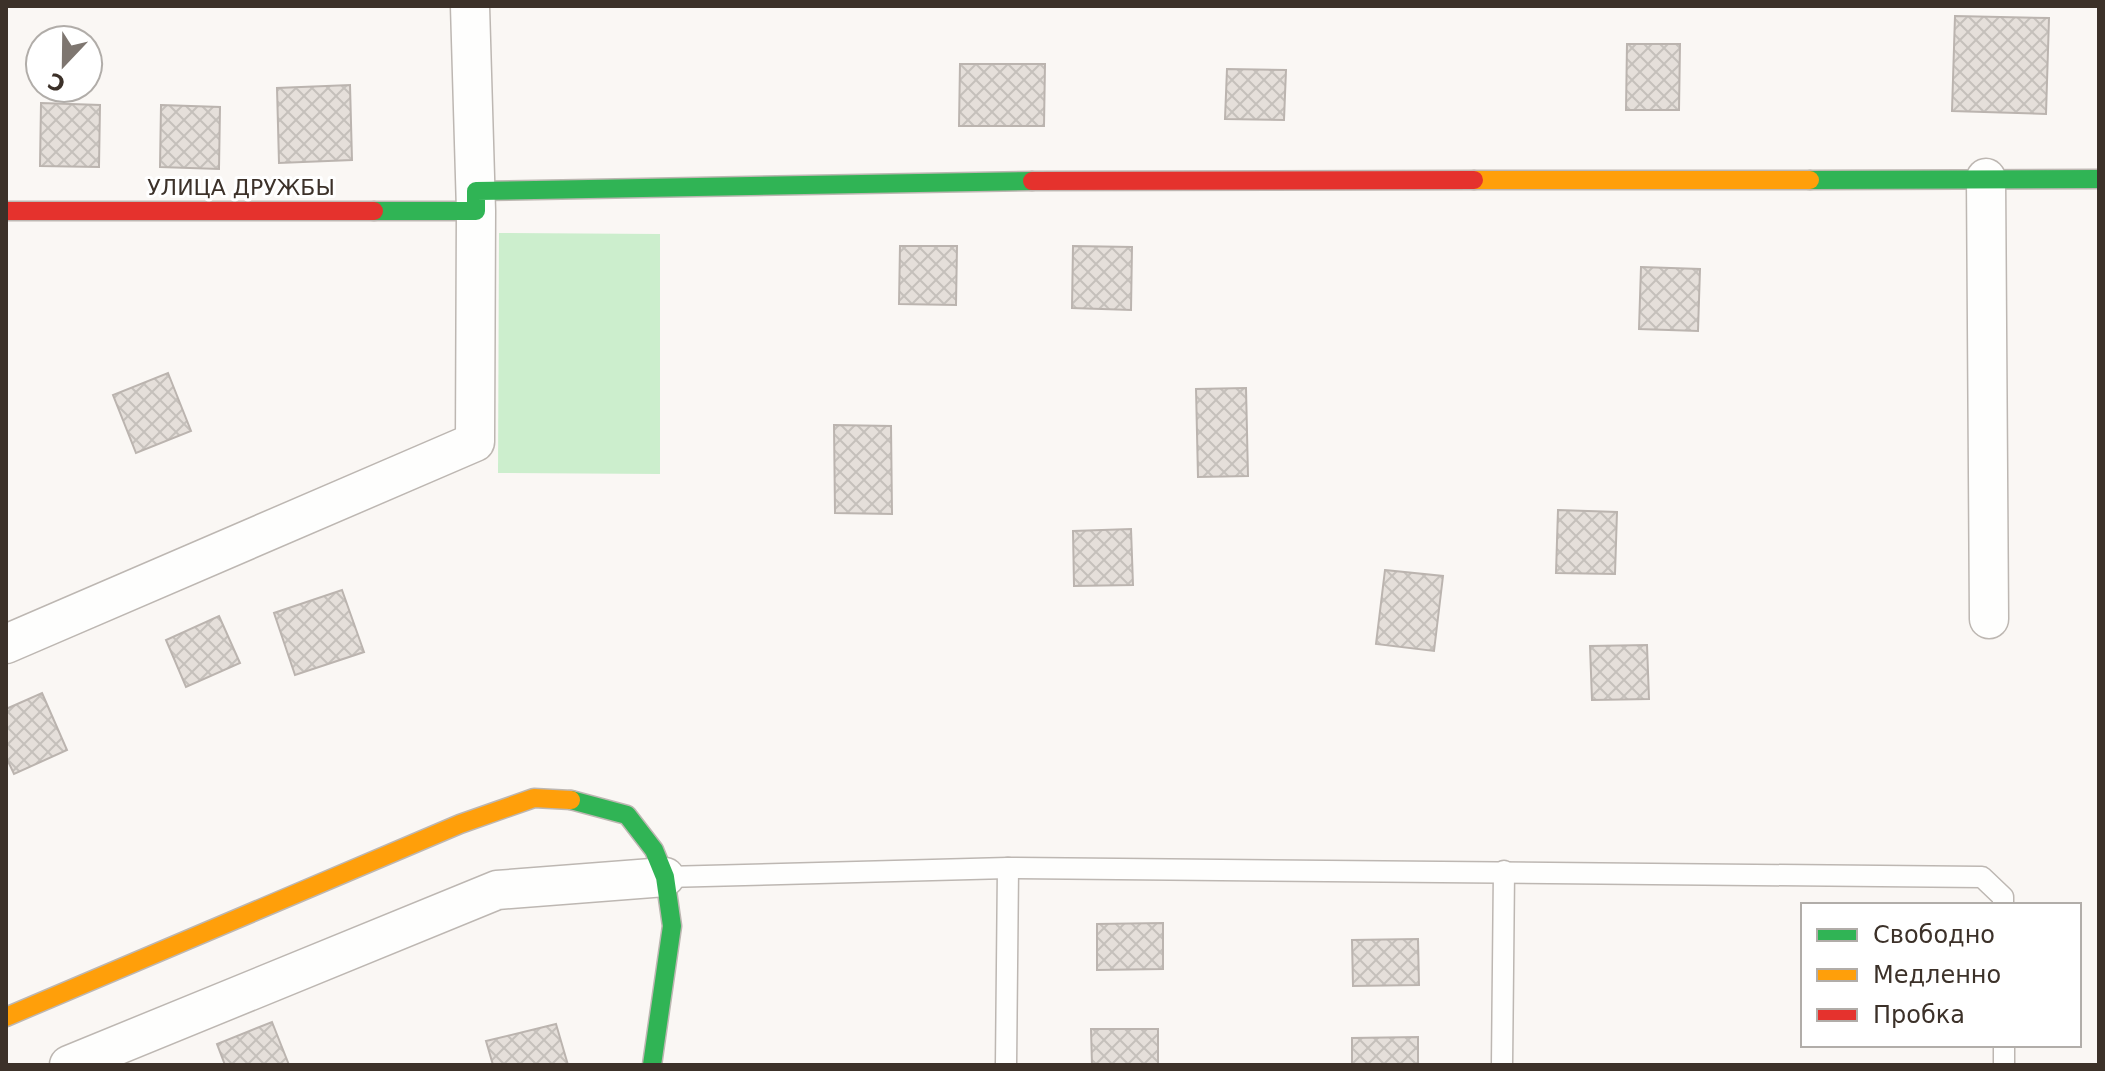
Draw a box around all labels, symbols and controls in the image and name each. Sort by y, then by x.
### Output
north arrow [24,24,104,104]
text: С [45,67,69,97]
street label: УЛИЦА ДРУЖБЫ [147,175,335,200]
legend [1801,903,2081,1047]
text: Свободно [1873,921,1995,949]
text: Медленно [1873,961,2001,989]
text: Пробка [1873,1001,1965,1029]

